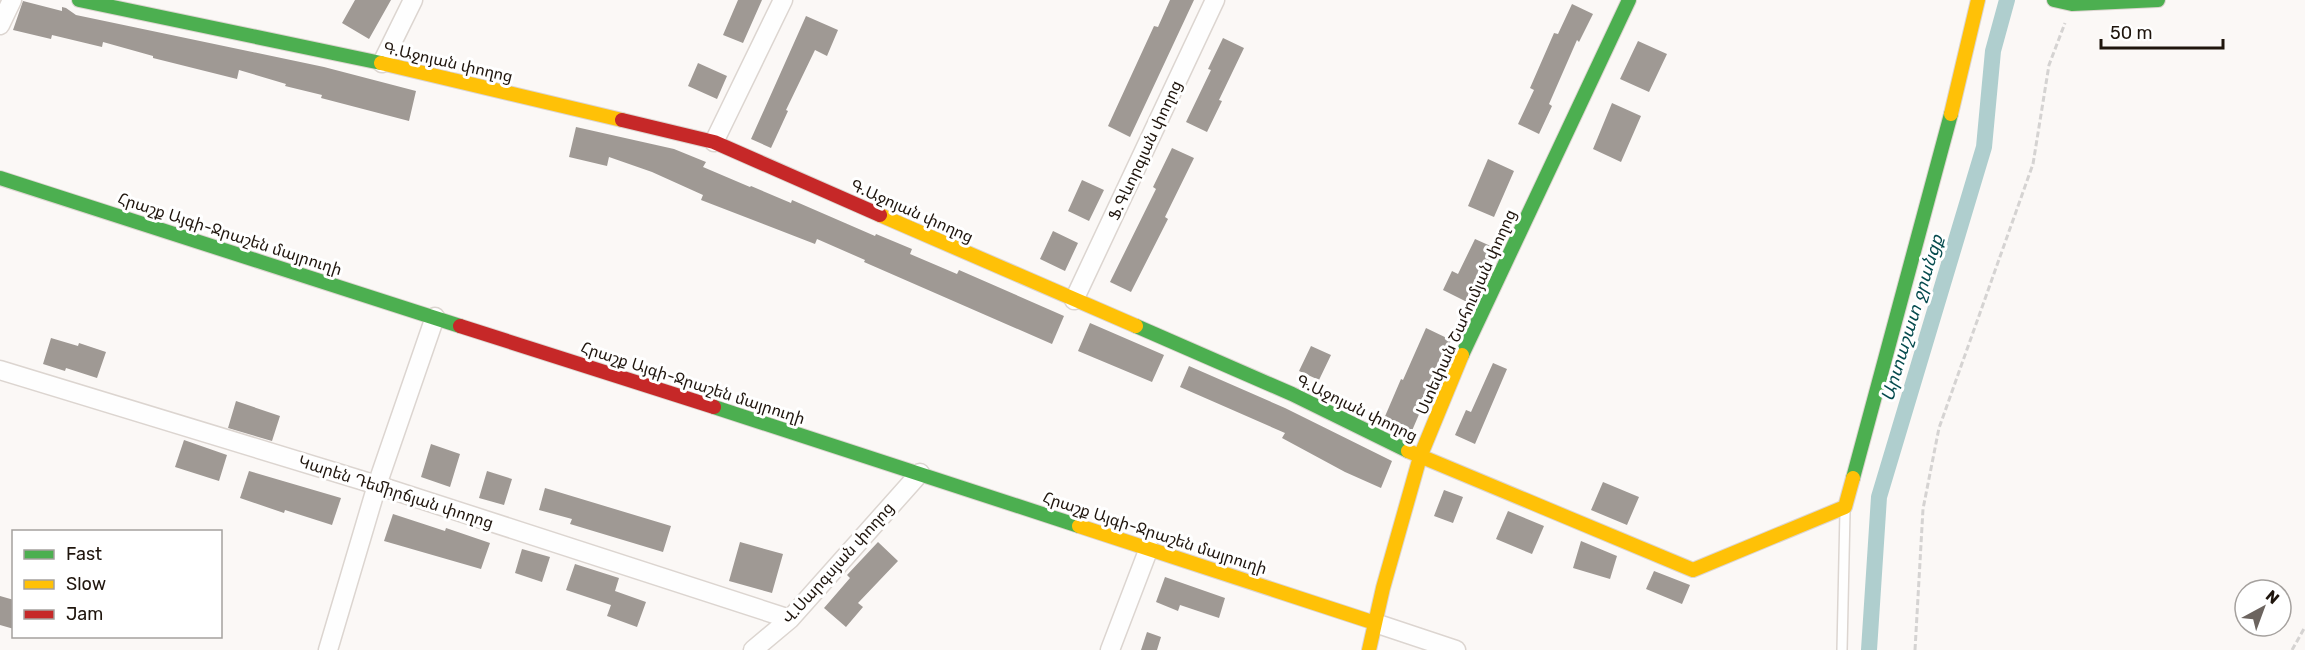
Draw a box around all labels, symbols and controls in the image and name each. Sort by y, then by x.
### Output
scale bar [2101,12,2222,50]
text: 50 m [2110,22,2153,44]
street label: Գ.Աջոյան փողոց [381,38,515,86]
street label: Ֆ.Գևորգյան փողոց [1104,77,1186,223]
street label: Գ.Աջոյան փողոց [848,175,976,247]
street label: Հրաշք Այգի-Ջրաշեն մայրուղի [116,189,344,279]
street label: Ստեփան Շահումյան փողոց [1412,206,1520,418]
water label: Արտաշատ ջրանցք [1876,231,1948,404]
street label: Հրաշք Այգի-Ջրաշեն մայրուղի [579,338,807,428]
street label: Գ.Աջոյան փողոց [1293,370,1421,446]
street label: Կարեն Դեմիրճյան փողոց [296,451,496,533]
street label: Հրաշք Այգի-Ջրաշեն մայրուղի [1041,488,1269,578]
street label: Վ.Սարգսյան փողոց [778,498,898,628]
legend [12,530,222,638]
text: Fast [66,543,102,565]
text: Slow [66,573,106,595]
north arrow [2233,578,2293,638]
text: N [2262,586,2283,608]
text: Jam [66,603,103,625]

